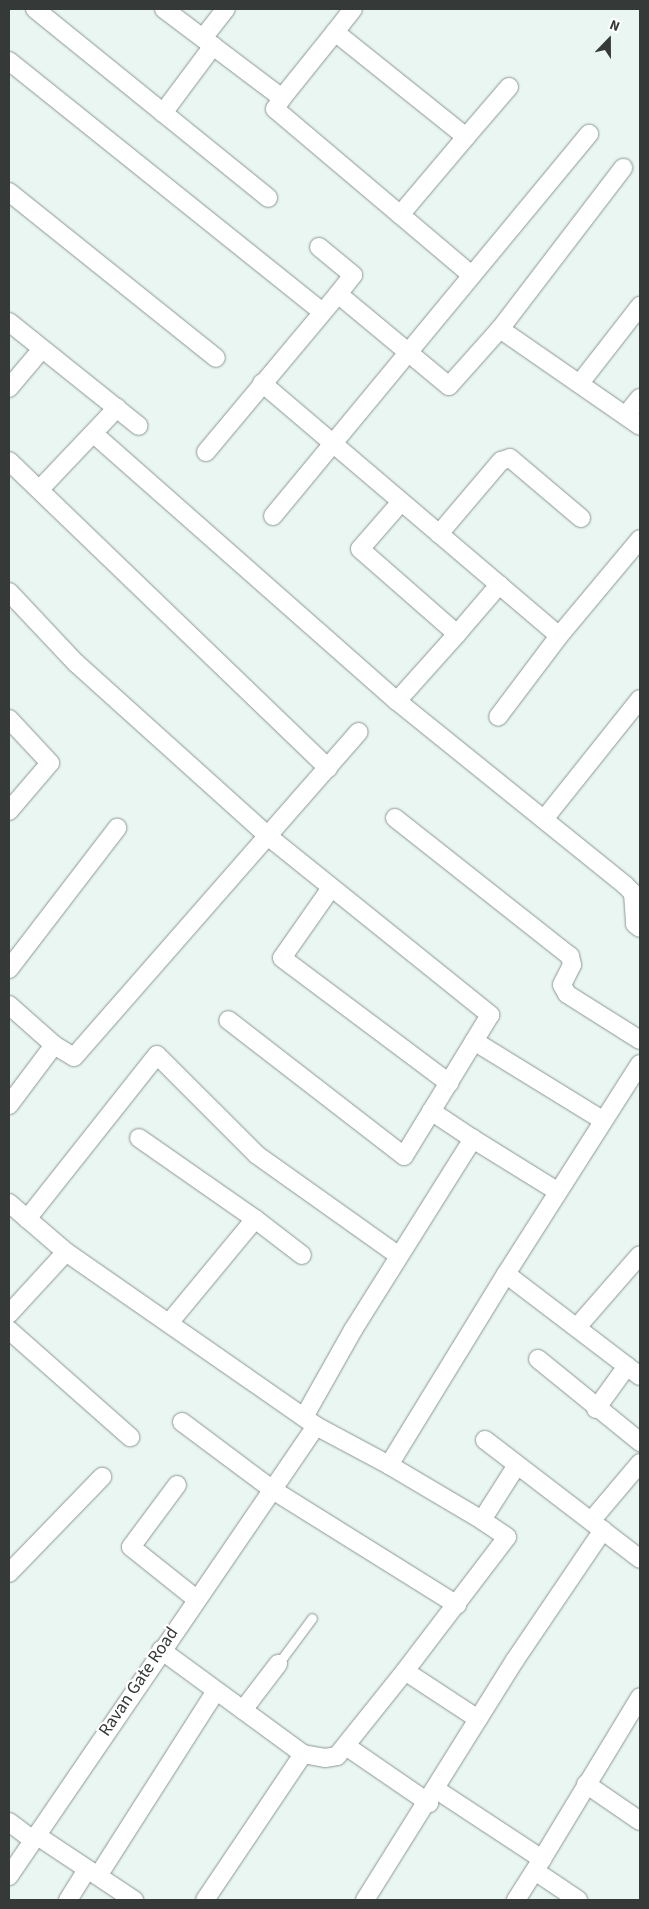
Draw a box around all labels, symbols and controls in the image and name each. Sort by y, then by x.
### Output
north arrow [584,15,634,65]
text: N [607,15,623,37]
street label: Ravan Gate Road [95,1623,183,1741]

